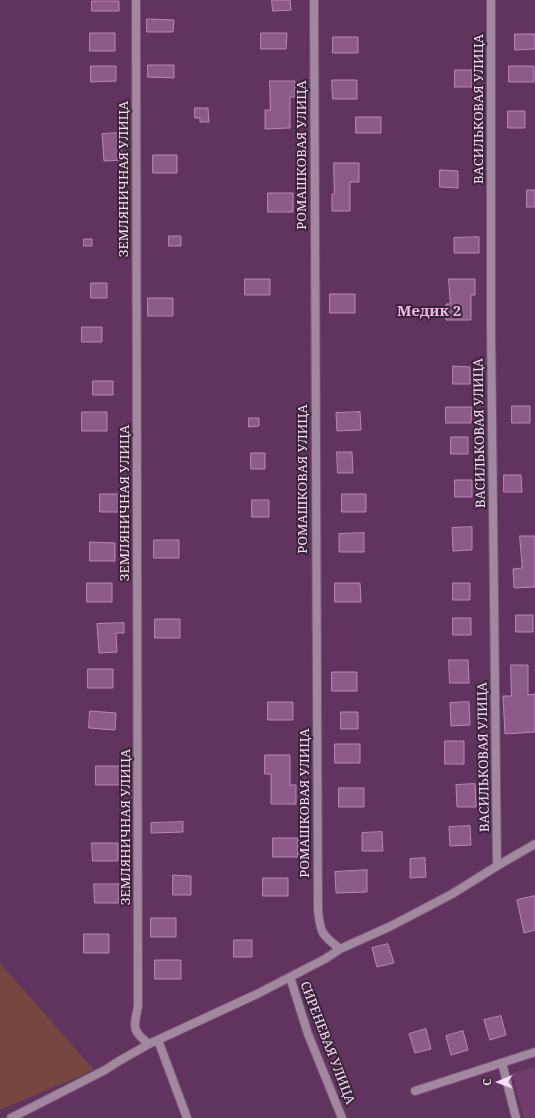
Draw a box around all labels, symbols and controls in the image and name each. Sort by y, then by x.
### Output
street label: ВАСИЛЬКОВАЯ УЛИЦА [471,34,487,184]
street label: РОМАШКОВАЯ УЛИЦА [294,80,310,230]
street label: ЗЕМЛЯНИЧНАЯ УЛИЦА [116,101,132,257]
district label: Медик 2 [397,303,461,321]
street label: ВАСИЛЬКОВАЯ УЛИЦА [471,358,489,508]
street label: РОМАШКОВАЯ УЛИЦА [295,404,311,554]
street label: ЗЕМЛЯНИЧНАЯ УЛИЦА [117,425,133,581]
street label: ВАСИЛЬКОВАЯ УЛИЦА [475,682,493,832]
street label: РОМАШКОВАЯ УЛИЦА [297,728,313,878]
street label: ЗЕМЛЯНИЧНАЯ УЛИЦА [118,749,134,905]
street label: СИРЕНЕВАЯ УЛИЦА [296,979,358,1107]
north arrow [479,1062,519,1102]
text: С [479,1078,494,1086]

